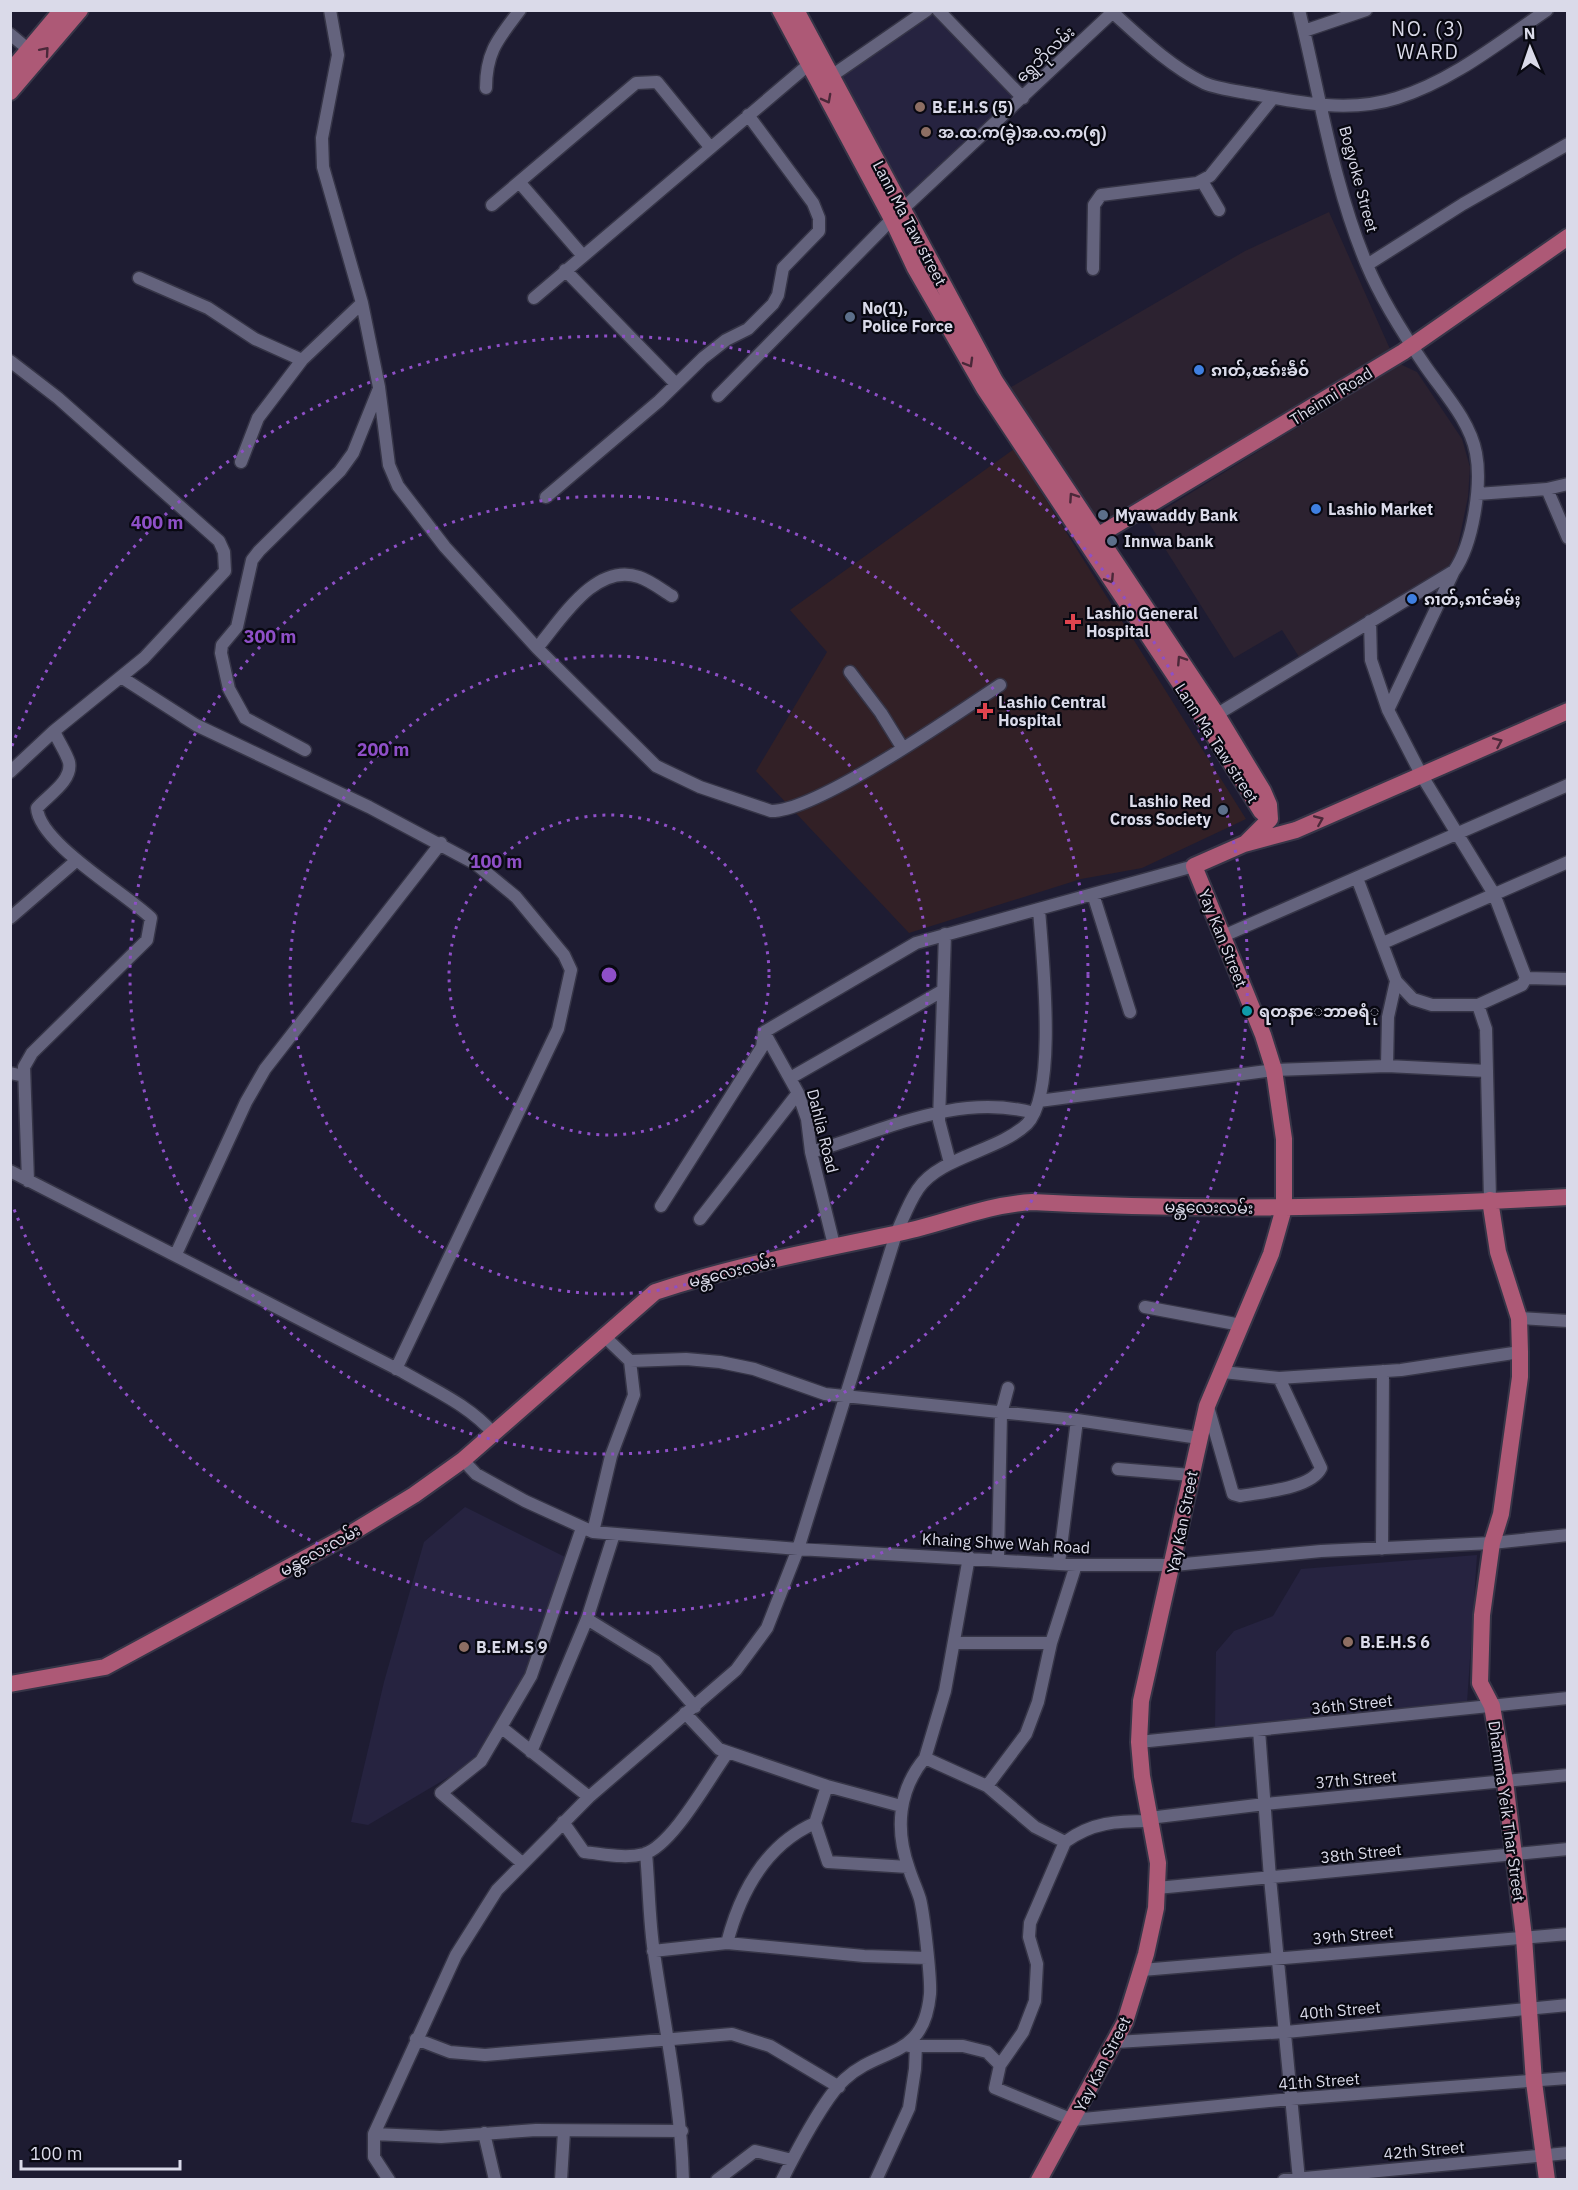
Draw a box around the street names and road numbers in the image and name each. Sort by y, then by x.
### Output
street label: ရွှေဘိုလမ်း [1011,21,1082,90]
street label: Bogyoke Street [1335,124,1383,234]
street label: Lann Ma Taw street [869,157,951,289]
street label: Theinni Road [1286,363,1376,429]
street label: Lann Ma Taw street [1171,679,1263,807]
street label: Yay Kan Street [1194,886,1252,990]
street label: Dahlia Road [803,1087,843,1175]
street label: မန္တလေးလမ်း [1164,1195,1254,1222]
street label: မန္တလေးလမ်း [686,1250,778,1295]
street label: Yay Kan Street [1162,1469,1202,1575]
street label: မန္တလေးလမ်း [276,1519,366,1584]
street label: Khaing Shwe Wah Road [921,1529,1091,1557]
street label: 36th Street [1310,1690,1394,1718]
street label: Dhamma Yeik Thar Street [1484,1719,1530,1903]
street label: 37th Street [1314,1765,1398,1793]
street label: 38th Street [1319,1839,1403,1867]
street label: 39th Street [1311,1921,1395,1949]
street label: 40th Street [1298,1996,1382,2024]
street label: Yay Kan Street [1069,2013,1135,2115]
street label: 41th Street [1278,2068,1360,2094]
street label: 42th Street [1382,2136,1466,2164]

